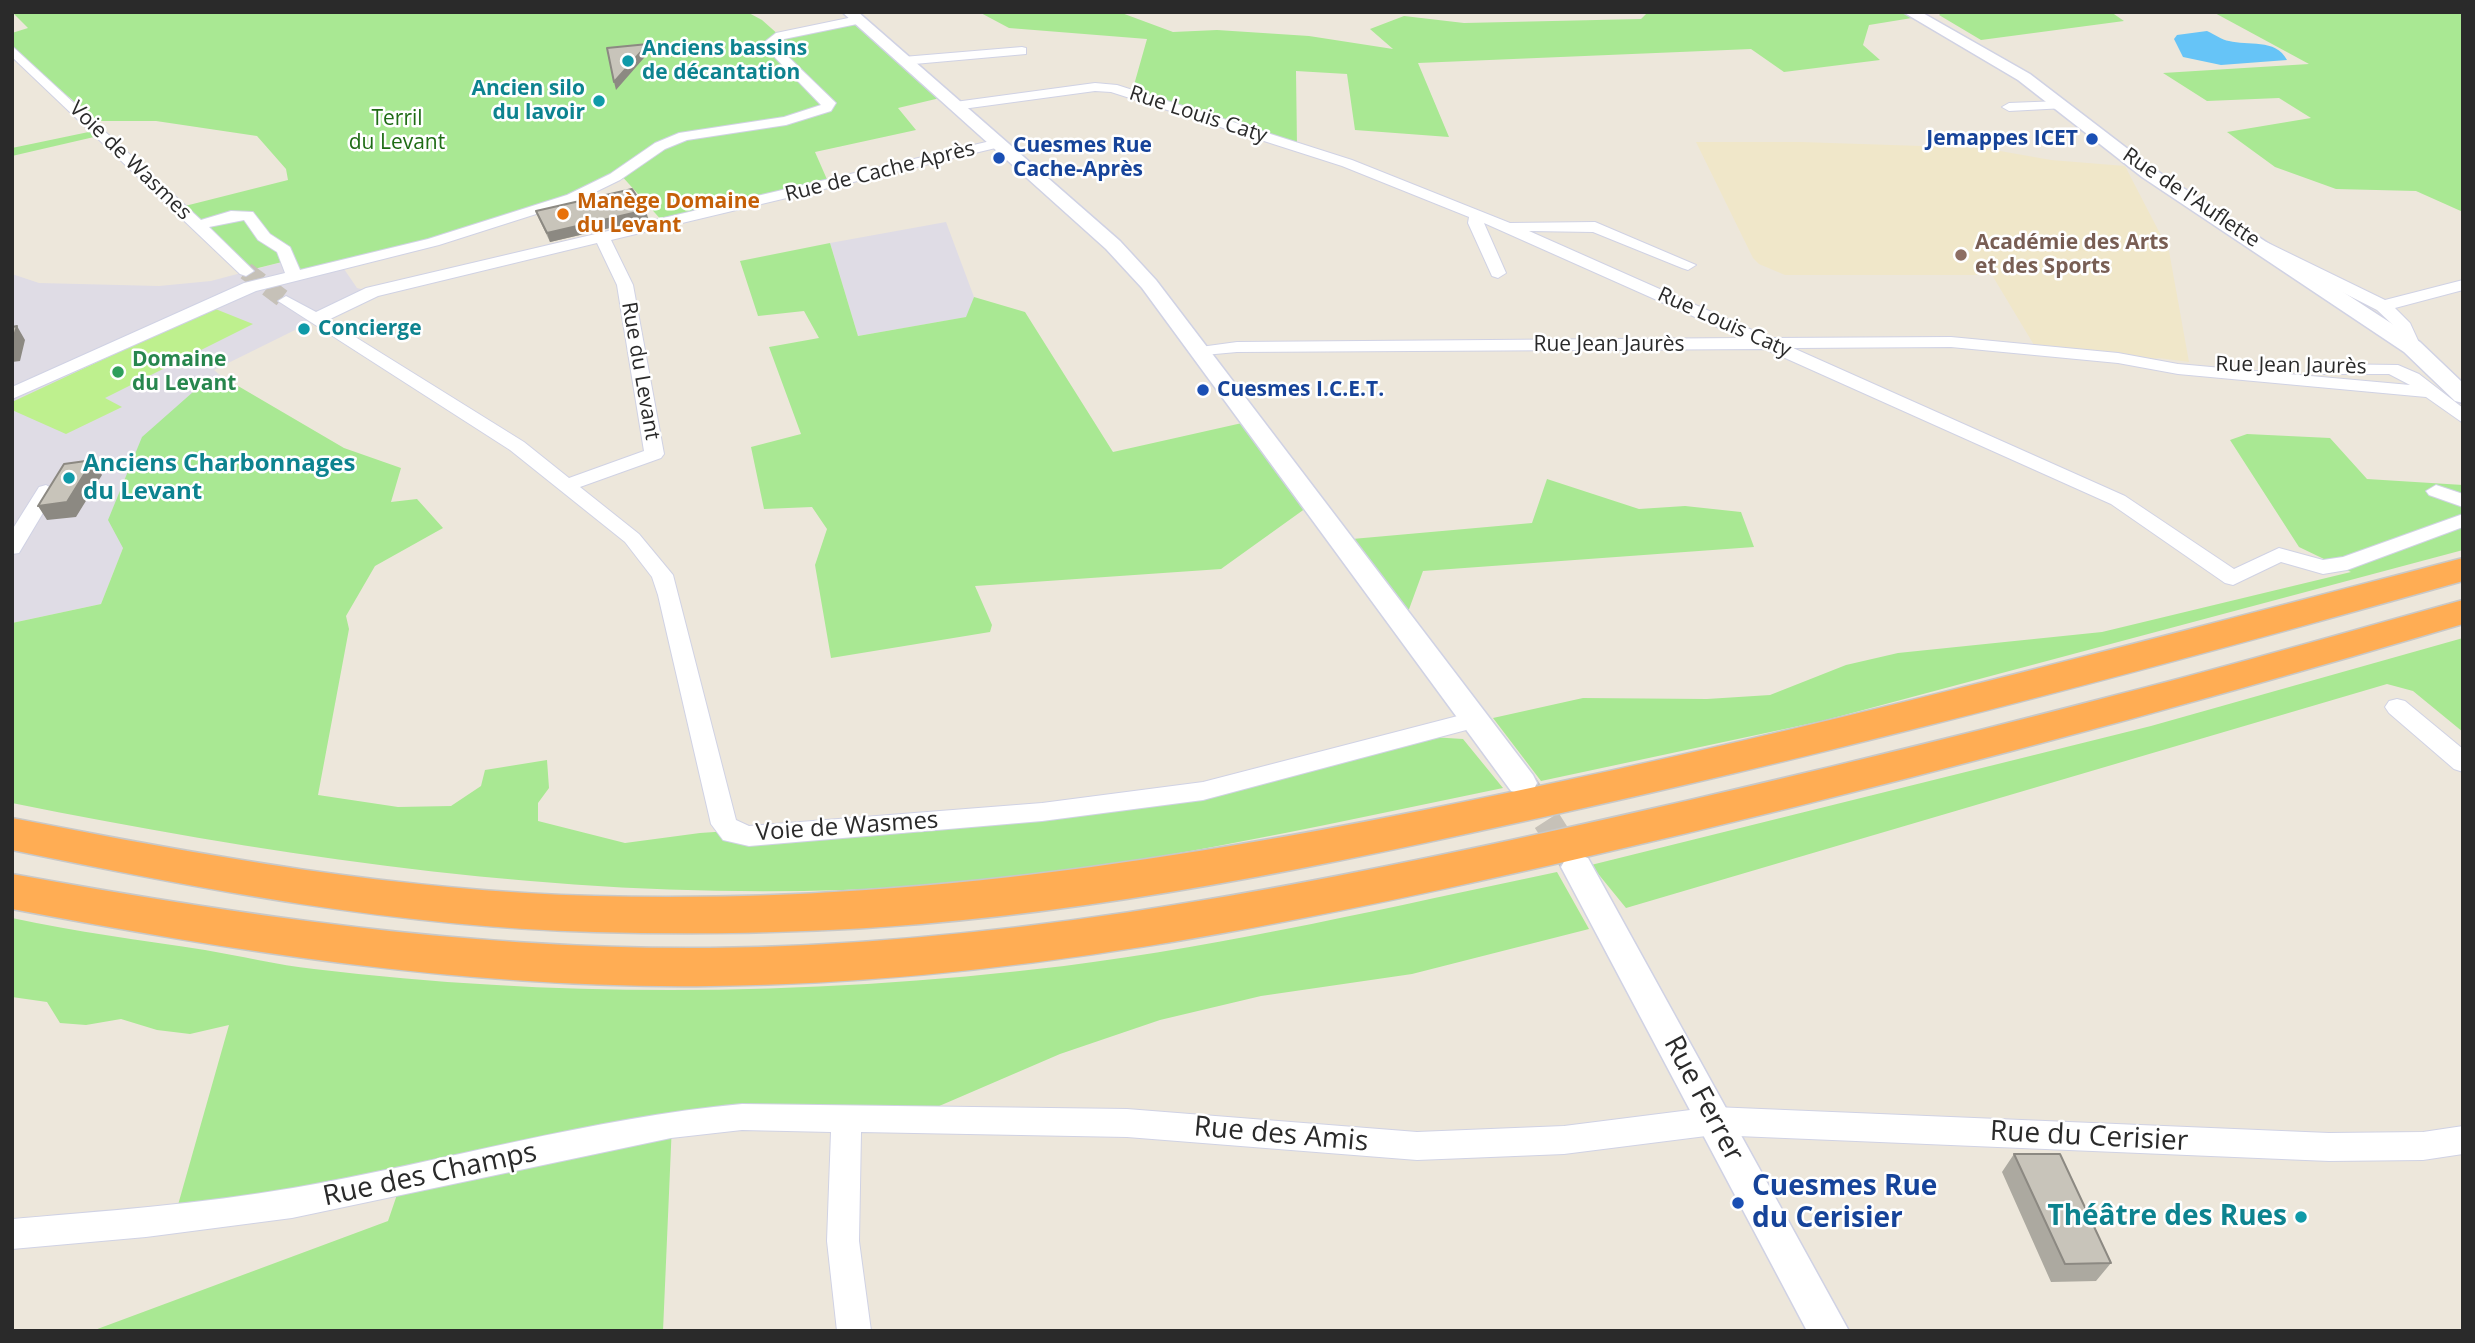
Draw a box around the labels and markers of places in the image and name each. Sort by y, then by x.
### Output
place label: Anciens bassins de décantation [642,36,807,86]
marker: Anciens bassins de décantation [620,53,636,69]
place label: Ancien silo du lavoir [472,76,585,126]
marker: Ancien silo du lavoir [591,93,607,109]
place label: Jemappes ICET [1926,126,2078,152]
marker: Jemappes ICET [2084,131,2100,147]
place label: Cuesmes Rue Cache-Après [1013,133,1152,183]
marker: Cuesmes Rue Cache-Après [991,150,1007,166]
place label: Manège Domaine du Levant [577,189,760,239]
marker: Manège Domaine du Levant [555,206,571,222]
place label: Académie des Arts et des Sports [1975,230,2169,280]
marker: Académie des Arts et des Sports [1953,247,1969,263]
place label: Concierge [318,316,422,342]
marker: Concierge [296,321,312,337]
place label: Domaine du Levant [132,347,236,397]
marker: Domaine du Levant [110,364,126,380]
place label: Cuesmes I.C.E.T. [1217,377,1384,403]
marker: Cuesmes I.C.E.T. [1195,382,1211,398]
place label: Anciens Charbonnages du Levant [83,450,355,506]
marker: Anciens Charbonnages du Levant [61,470,77,486]
place label: Cuesmes Rue du Cerisier [1752,1170,1937,1236]
marker: Cuesmes Rue du Cerisier [1730,1195,1746,1211]
place label: Théâtre des Rues [2047,1200,2287,1234]
marker: Théâtre des Rues [2293,1209,2309,1225]

